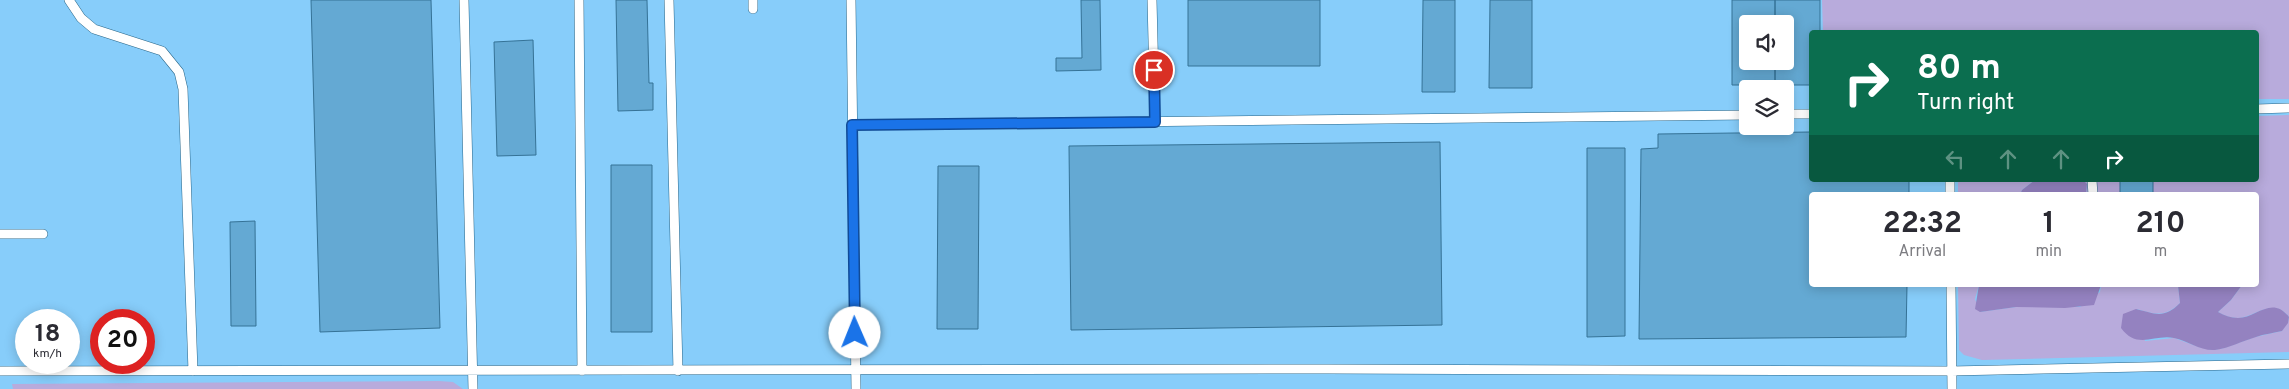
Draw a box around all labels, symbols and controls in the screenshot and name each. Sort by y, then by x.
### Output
map controls [1739,15,1794,135]
button: sound [1739,15,1794,70]
text: 80 m [1917,47,2001,91]
pin [1133,49,1175,91]
icon: right [1834,50,1899,115]
icon: arrive [1140,56,1168,84]
button: layers [1739,80,1794,135]
text: Turn right [1917,90,2014,117]
icon: left [1941,145,1969,173]
icon: ahead [1994,145,2022,173]
icon: ahead [2047,145,2075,173]
icon: right [2100,145,2128,173]
text: 22:32 [1882,206,1962,243]
text: 1 [2043,206,2055,243]
text: 210 [2136,206,2186,243]
text: Arrival [1898,242,1946,262]
text: min [2036,242,2062,262]
text: m [2154,242,2167,262]
position arrow [828,306,880,358]
speed limit sign: 20 [90,309,155,374]
text: 18 [35,319,60,351]
text: km/h [33,346,62,362]

